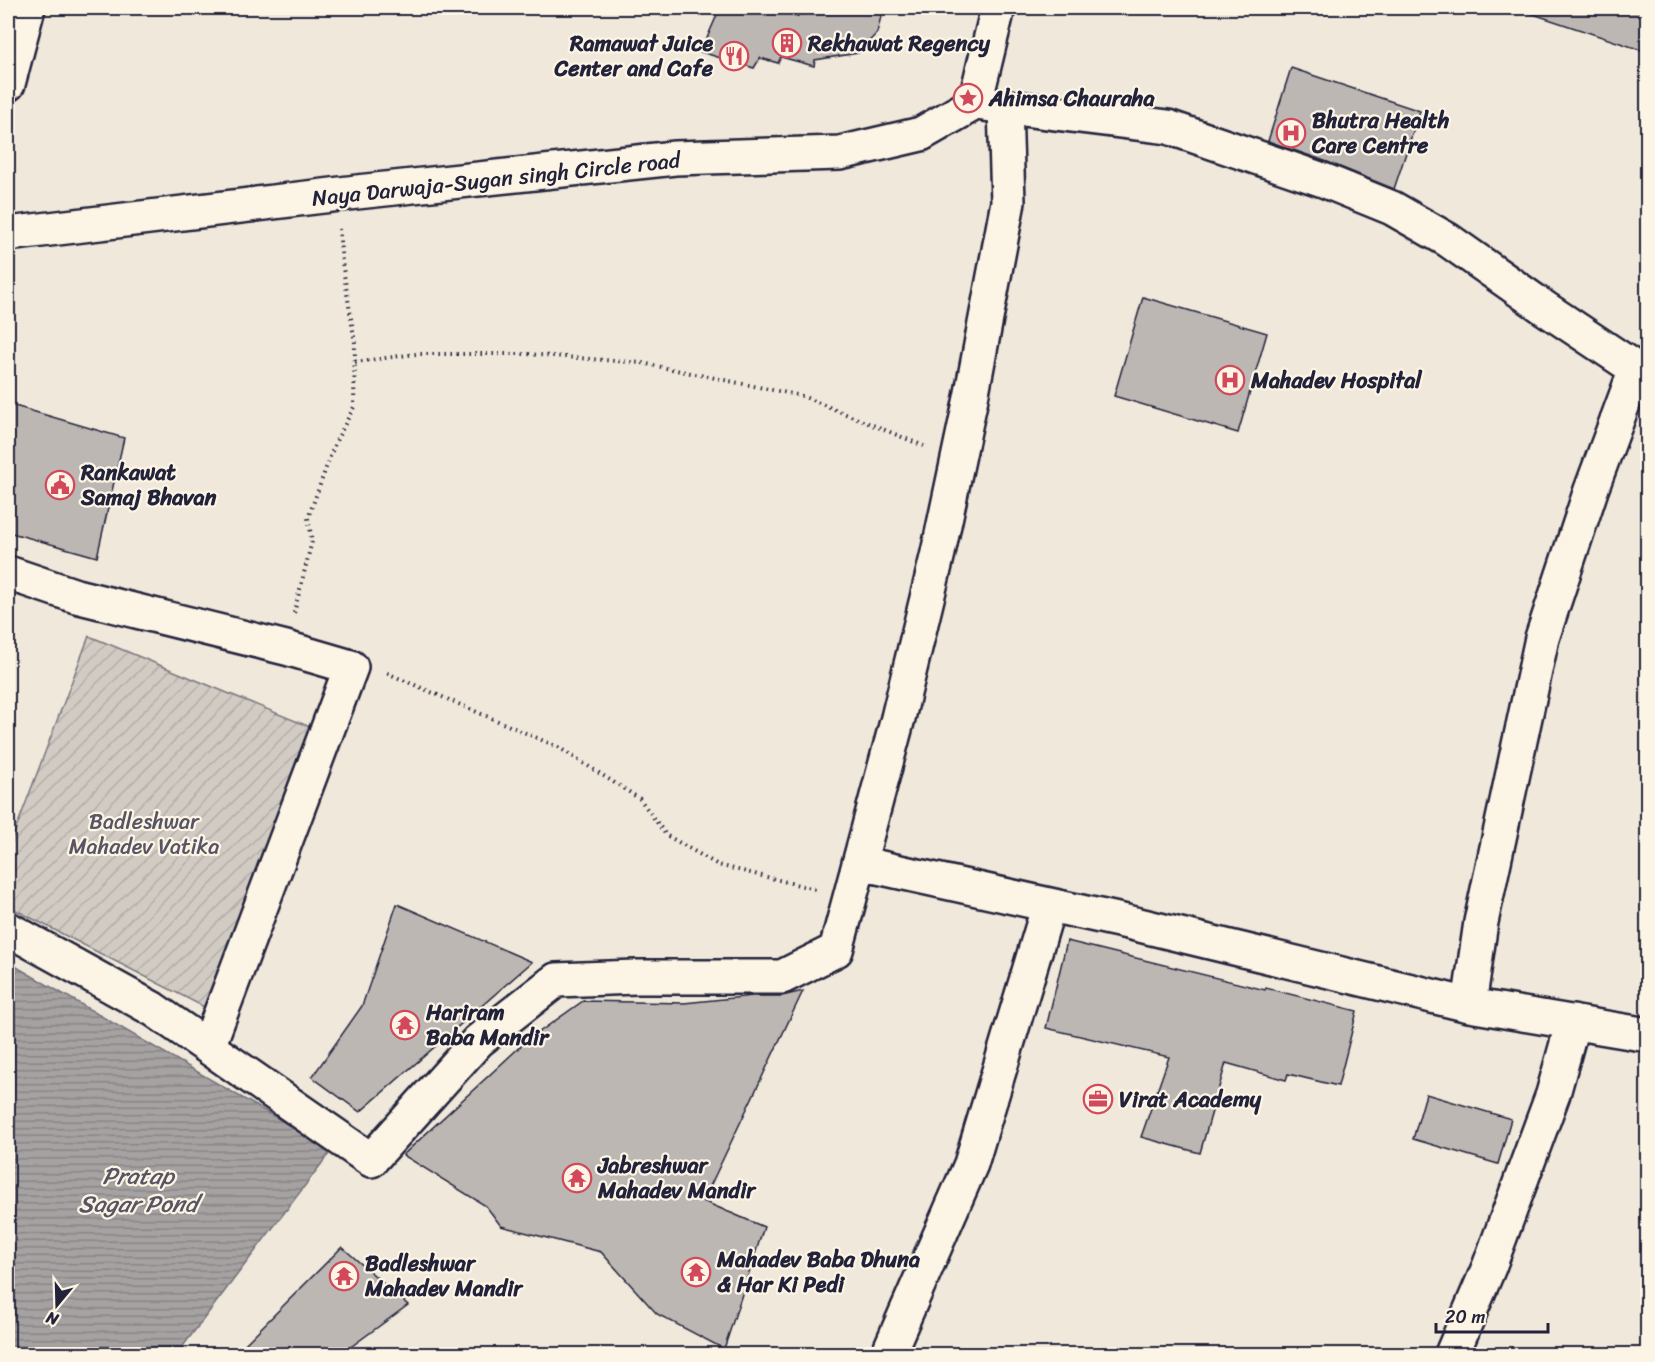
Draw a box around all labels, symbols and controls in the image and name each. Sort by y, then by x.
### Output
place label: Ramawat Juice Center and Cafe [554,24,714,88]
place label: Rekhawat Regency [807,24,991,63]
building icon: Rekhawat Regency [771,27,803,59]
restaurant icon: Ramawat Juice Center and Cafe [718,40,750,72]
place label: Ahimsa Chauraha [988,79,1155,118]
place icon: Ahimsa Chauraha [952,82,984,114]
place label: Bhutra Health Care Centre [1311,101,1450,165]
hospital icon: Bhutra Health Care Centre [1275,117,1307,149]
street label: Naya Darwaja-Sugan singh Circle road [310,140,683,218]
place label: Mahadev Hospital [1250,361,1423,400]
hospital icon: Mahadev Hospital [1214,364,1246,396]
place label: Rankawat Samaj Bhavan [80,453,217,517]
public building icon: Rankawat Samaj Bhavan [44,469,76,501]
park label: Badleshwar Mahadev Vatika [69,802,219,866]
place label: Hariram Baba Mandir [425,993,550,1057]
temple icon: Hariram Baba Mandir [389,1009,421,1041]
place label: Virat Academy [1119,1080,1262,1119]
office icon: Virat Academy [1082,1083,1114,1115]
place label: Jabreshwar Mahadev Mandir [596,1146,757,1210]
water label: Pratap Sagar Pond [78,1155,204,1225]
temple icon: Jabreshwar Mahadev Mandir [561,1162,593,1194]
place label: Mahadev Baba Dhuna & Har Ki Pedi [716,1240,920,1304]
place label: Badleshwar Mahadev Mandir [364,1244,524,1308]
temple icon: Mahadev Baba Dhuna & Har Ki Pedi [680,1256,712,1288]
temple icon: Badleshwar Mahadev Mandir [328,1260,360,1292]
north arrow [27,1275,87,1335]
scale bar [1436,1296,1548,1334]
text: 20 m [1445,1301,1485,1333]
text: N [41,1303,63,1335]

